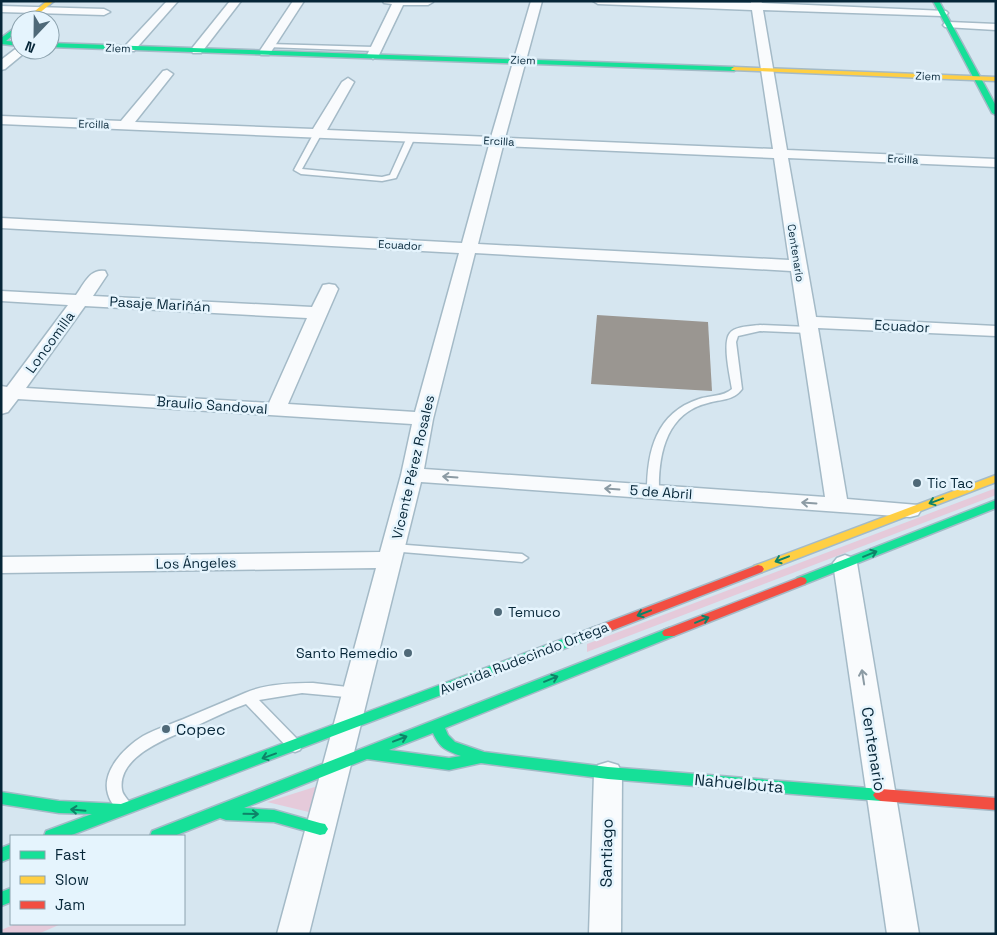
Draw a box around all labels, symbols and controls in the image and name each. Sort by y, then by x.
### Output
north arrow [10,10,60,60]
text: N [22,37,38,57]
street label: Ziem [105,41,131,55]
street label: Ziem [510,53,536,67]
street label: Ziem [915,69,941,83]
street label: Ercilla [78,116,110,132]
street label: Ercilla [483,133,516,149]
street label: Ercilla [887,151,920,167]
street label: Centenario [785,223,808,283]
street label: Ecuador [378,237,422,253]
street label: Pasaje Mariñán [109,292,211,316]
street label: Loncomilla [21,307,79,377]
street label: Ecuador [874,316,930,336]
street label: Braulio Sandoval [156,392,268,418]
street label: Vicente Pérez Rosales [388,393,438,541]
one-way arrow [442,473,458,482]
place label: Tic Tac [927,474,973,492]
marker: Tic Tac [911,477,923,489]
street label: 5 de Abril [629,481,693,503]
one-way arrow [604,484,620,493]
one-way arrow [929,496,944,506]
one-way arrow [801,498,817,508]
one-way arrow [862,548,877,557]
street label: Los Ángeles [155,553,237,573]
one-way arrow [775,555,791,564]
place label: Temuco [508,603,561,621]
marker: Temuco [492,606,504,618]
one-way arrow [637,608,652,618]
one-way arrow [694,615,709,624]
street label: Avenida Rudecindo Ortega [437,617,611,699]
place label: Santo Remedio [296,644,398,662]
marker: Santo Remedio [402,647,414,659]
one-way arrow [858,670,868,686]
one-way arrow [543,674,558,684]
street label: Centenario [857,706,891,793]
place label: Copec [176,719,226,740]
marker: Copec [160,723,172,735]
one-way arrow [392,734,407,743]
one-way arrow [262,752,277,761]
street label: Nahuelbuta [694,769,784,798]
one-way arrow [71,805,87,814]
one-way arrow [242,809,258,818]
street label: Santiago [595,818,618,888]
legend [10,835,185,925]
text: Fast [55,845,86,864]
text: Slow [55,870,89,889]
text: Jam [55,895,85,914]

